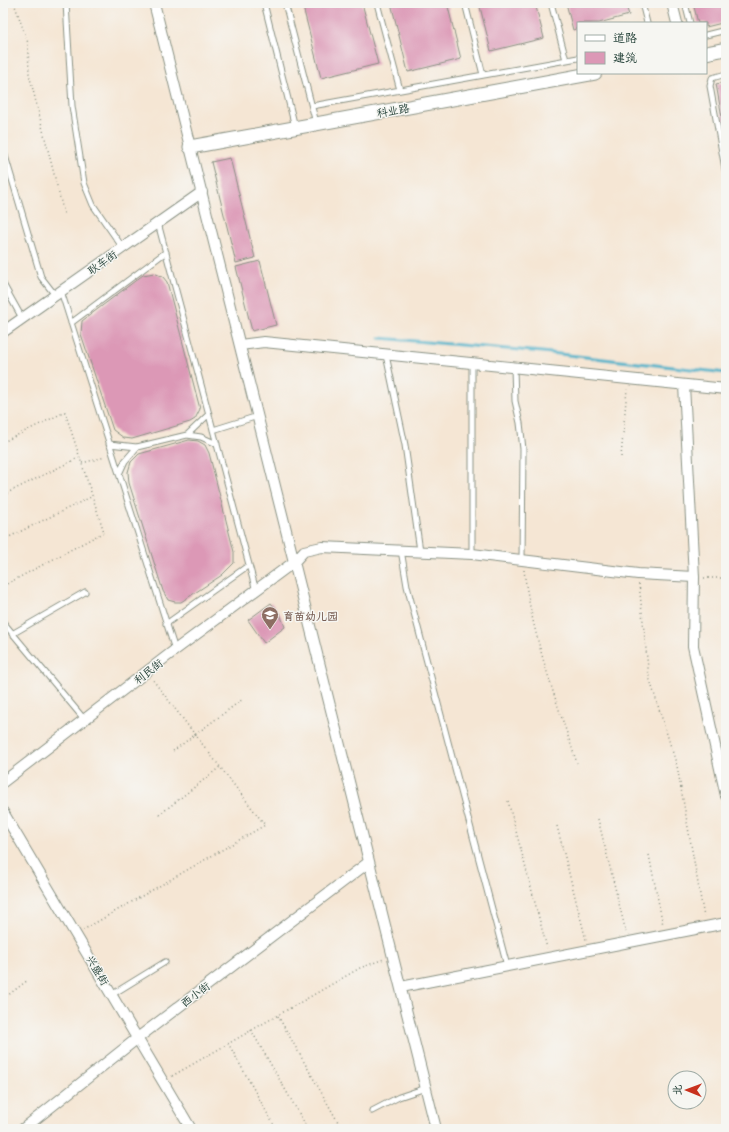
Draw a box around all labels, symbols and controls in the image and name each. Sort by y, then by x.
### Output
legend [577,22,707,74]
text: 道路 [613,28,637,46]
text: 建筑 [613,48,637,66]
street label: 科业路 [375,99,411,121]
street label: 耿车街 [84,245,121,278]
school or university icon: 育苗幼儿园 [260,605,280,630]
place label: 育苗幼儿园 [283,607,338,624]
street label: 利民街 [130,654,167,688]
street label: 兴盛街 [82,951,114,989]
street label: 西小街 [177,977,214,1011]
north arrow [667,1070,707,1110]
text: 北 [668,1084,685,1095]

